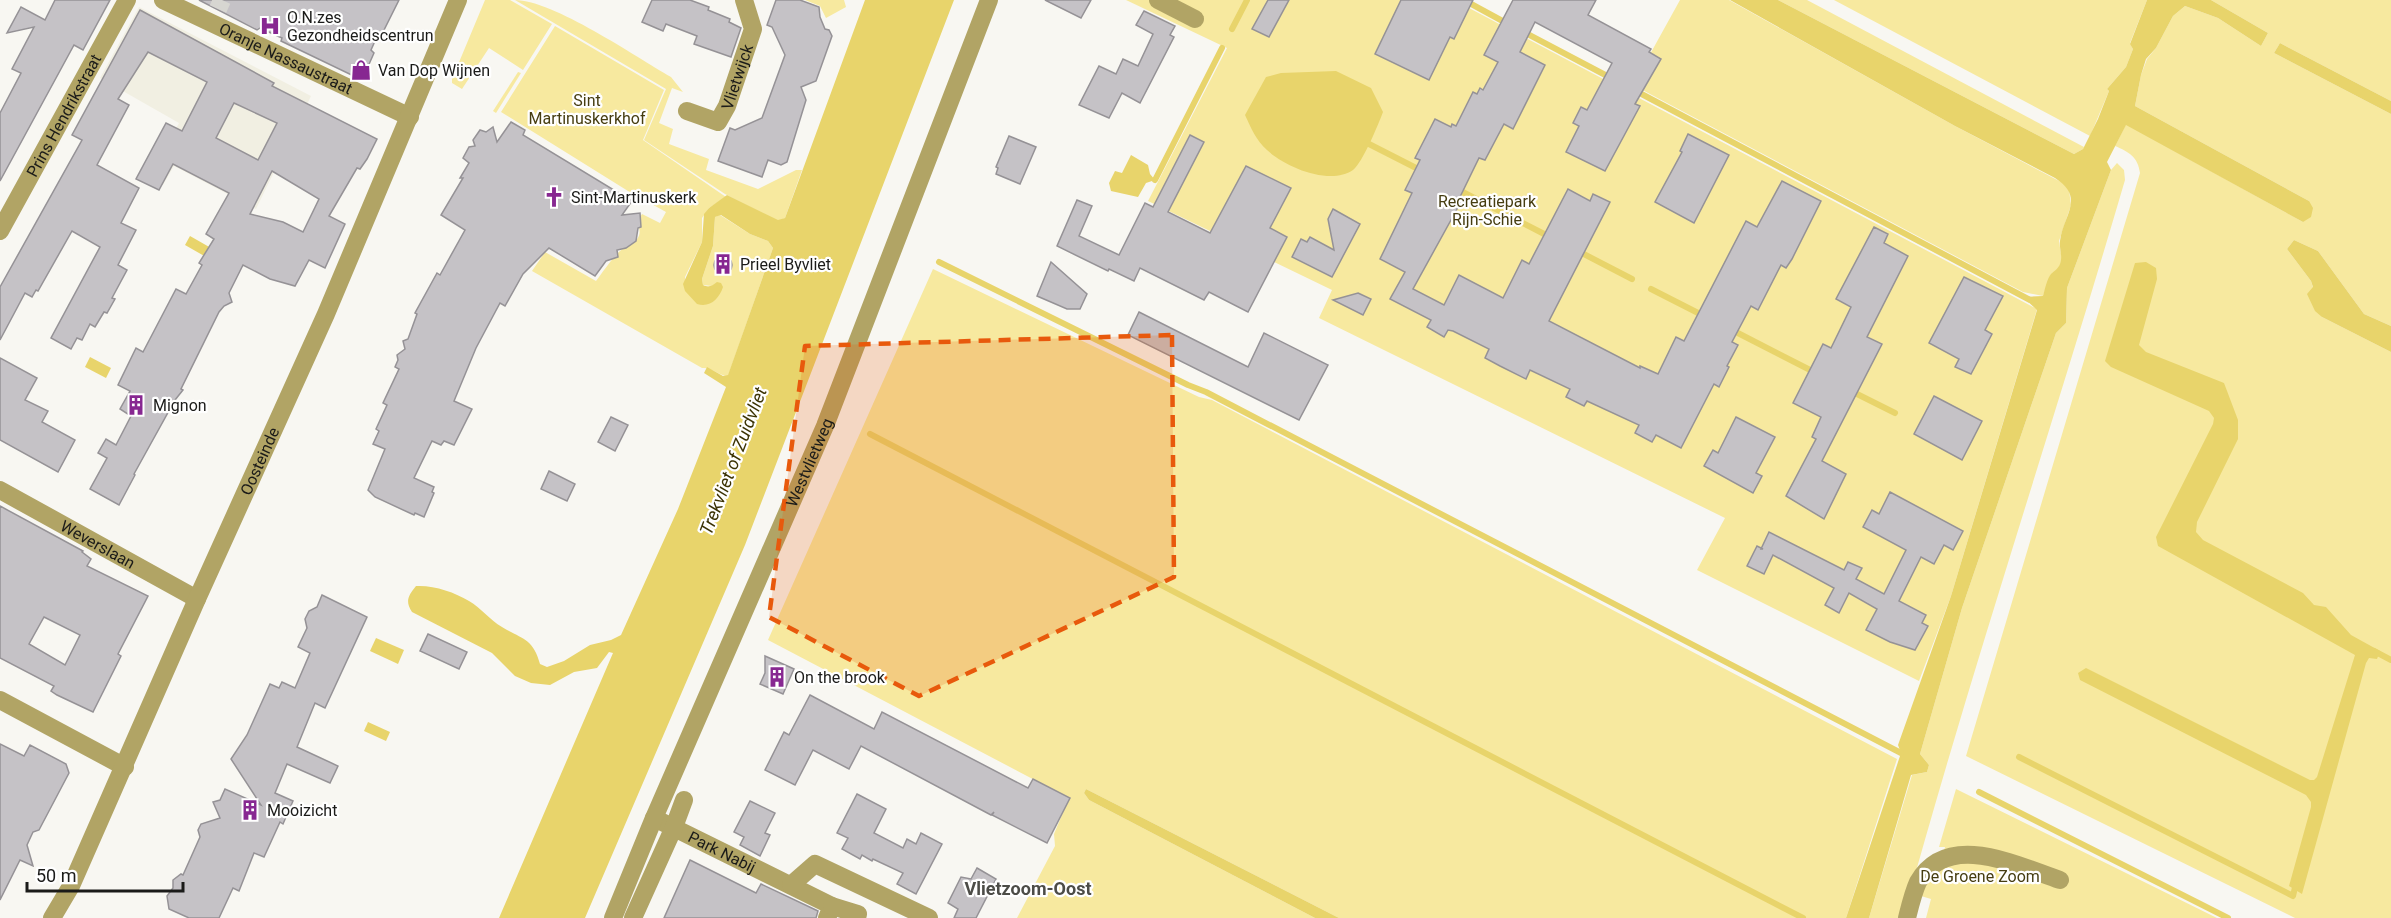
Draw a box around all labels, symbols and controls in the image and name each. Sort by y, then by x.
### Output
place label: O.N.zes Gezondheidscentrun [287,8,434,45]
hospital icon: O.N.zes Gezondheidscentrun [258,14,282,38]
street label: Oranje Nassaustraat [216,19,356,98]
street label: Vlietwijck [717,41,757,112]
street label: Prins Hendrikstraat [22,51,105,180]
shop icon: Van Dop Wijnen [349,58,373,82]
place label: Van Dop Wijnen [378,61,490,80]
park label: Sint Martinuskerkhof [529,91,646,128]
church icon: Sint-Martinuskerk [542,185,566,209]
place label: Sint-Martinuskerk [571,188,697,207]
park label: Recreatiepark Rijn-Schie [1438,192,1537,229]
building icon: Prieel Byvliet [711,252,735,276]
place label: Prieel Byvliet [740,255,831,274]
water label: Trekvliet of Zuidvliet [695,384,771,538]
building icon: Mignon [124,393,148,417]
place label: Mignon [153,396,207,415]
street label: Westvlietweg [781,416,837,510]
street label: Oosteinde [236,424,283,498]
street label: Weverslaan [57,516,139,572]
building icon: On the brook [765,665,789,689]
place label: On the brook [794,668,886,687]
building icon: Mooizicht [238,798,262,822]
place label: Mooizicht [267,801,337,820]
street label: Park Nabij [685,827,759,876]
scale bar [27,855,183,893]
text: 50 m [36,865,76,886]
park label: De Groene Zoom [1920,867,2040,886]
district label: Vlietzoom-Oost [964,878,1092,899]

